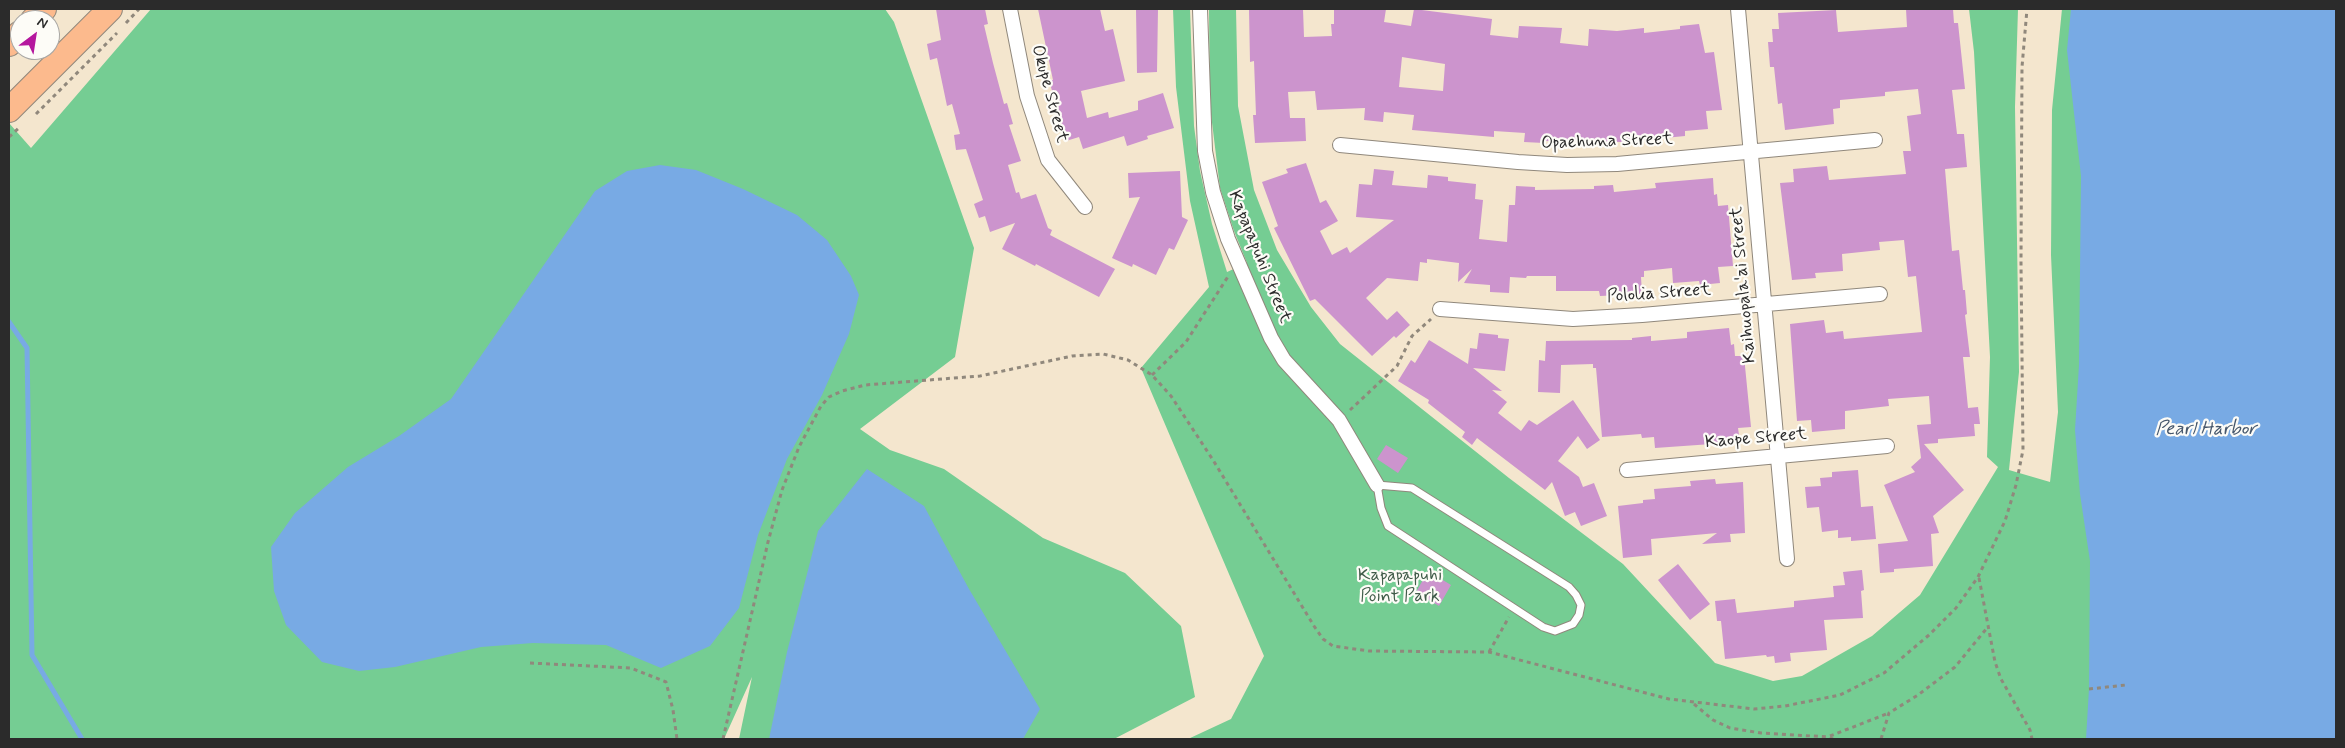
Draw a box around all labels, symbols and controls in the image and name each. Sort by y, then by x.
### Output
north arrow [10,10,60,60]
text: N [34,13,51,33]
street label: Okupe Street [1026,43,1072,145]
street label: Opaehuna Street [1541,129,1673,155]
street label: Kapapapuhi Street [1223,188,1295,326]
street label: Kaihuopala'ai Street [1726,206,1762,364]
street label: Pololia Street [1606,280,1712,308]
water label: Pearl Harbor [2155,419,2257,441]
street label: Kaope Street [1704,424,1808,454]
park label: Kapapapuhi Point Park [1358,565,1442,608]

